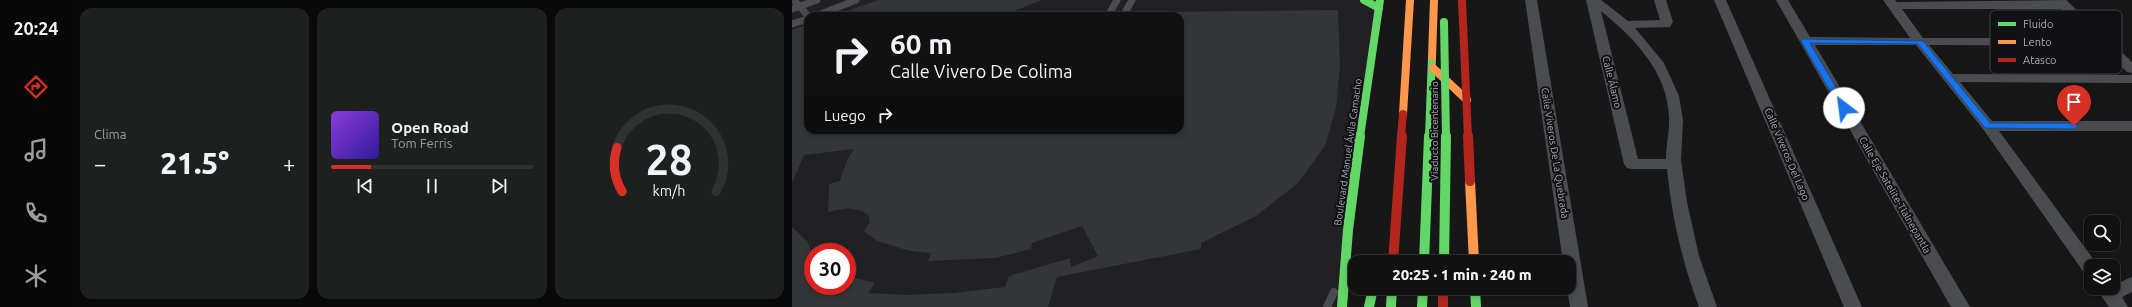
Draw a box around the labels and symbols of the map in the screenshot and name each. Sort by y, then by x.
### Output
legend [1990,10,2122,74]
text: Fluido [2023,18,2054,30]
text: Lento [2023,36,2052,48]
text: Atasco [2023,54,2056,66]
street label: Calle Álamo [1600,55,1625,109]
street label: Boulevard Manuel Ávila Camacho [1331,77,1364,226]
street label: Viaducto Bicentenario [1429,81,1440,181]
pin [2057,85,2091,126]
street label: Calle Viveros De La Quebrada [1539,87,1571,219]
position arrow [1823,87,1865,129]
street label: Calle Viveros Del Lago [1763,106,1812,202]
street label: Calle Eje Satelite-Tlalnepantla [1857,135,1933,255]
speed limit sign: 30 [804,243,856,295]

